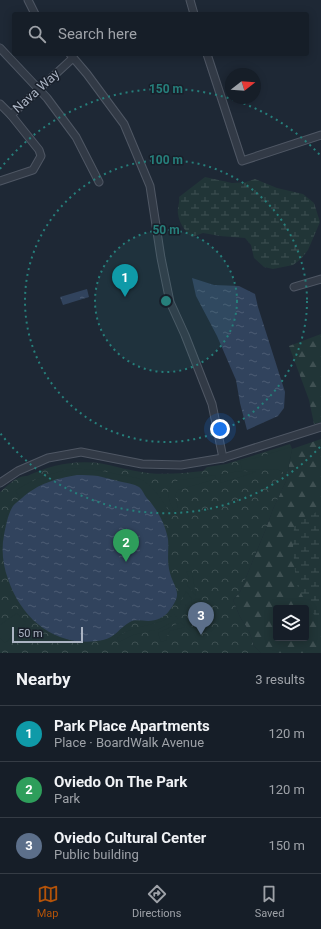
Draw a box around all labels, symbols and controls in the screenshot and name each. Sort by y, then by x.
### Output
search box [12,12,309,56]
icon: search [26,23,48,45]
text: Search here [58,25,137,43]
street label: Nava Way [10,66,62,116]
north arrow [225,68,261,104]
text: 150 m [149,82,183,96]
text: 100 m [149,153,183,167]
text: 50 m [152,223,180,237]
pin: 1 [112,264,138,297]
centre of rings [159,294,173,308]
your location [210,419,230,439]
pin: 2 [113,529,139,562]
pin: 3 [188,602,214,635]
map controls [273,605,309,641]
button: layers [273,605,309,641]
scale bar [12,625,83,644]
text: 50 m [18,627,43,640]
text: Nearby [16,669,71,689]
text: 3 results [255,672,305,687]
text: Park Place Apartments [54,717,210,735]
text: 1 [25,726,33,741]
text: 120 m [268,726,305,741]
text: Place · BoardWalk Avenue [54,735,204,750]
text: Oviedo On The Park [54,773,187,791]
text: 2 [25,782,33,797]
text: 120 m [268,782,305,797]
text: Park [54,791,80,806]
text: Oviedo Cultural Center [54,829,206,847]
text: 3 [25,838,33,853]
text: 150 m [268,838,305,853]
text: Public building [54,847,139,862]
tab: Map [37,883,59,920]
tab: Directions [132,883,181,920]
tab: Saved [255,883,284,920]

